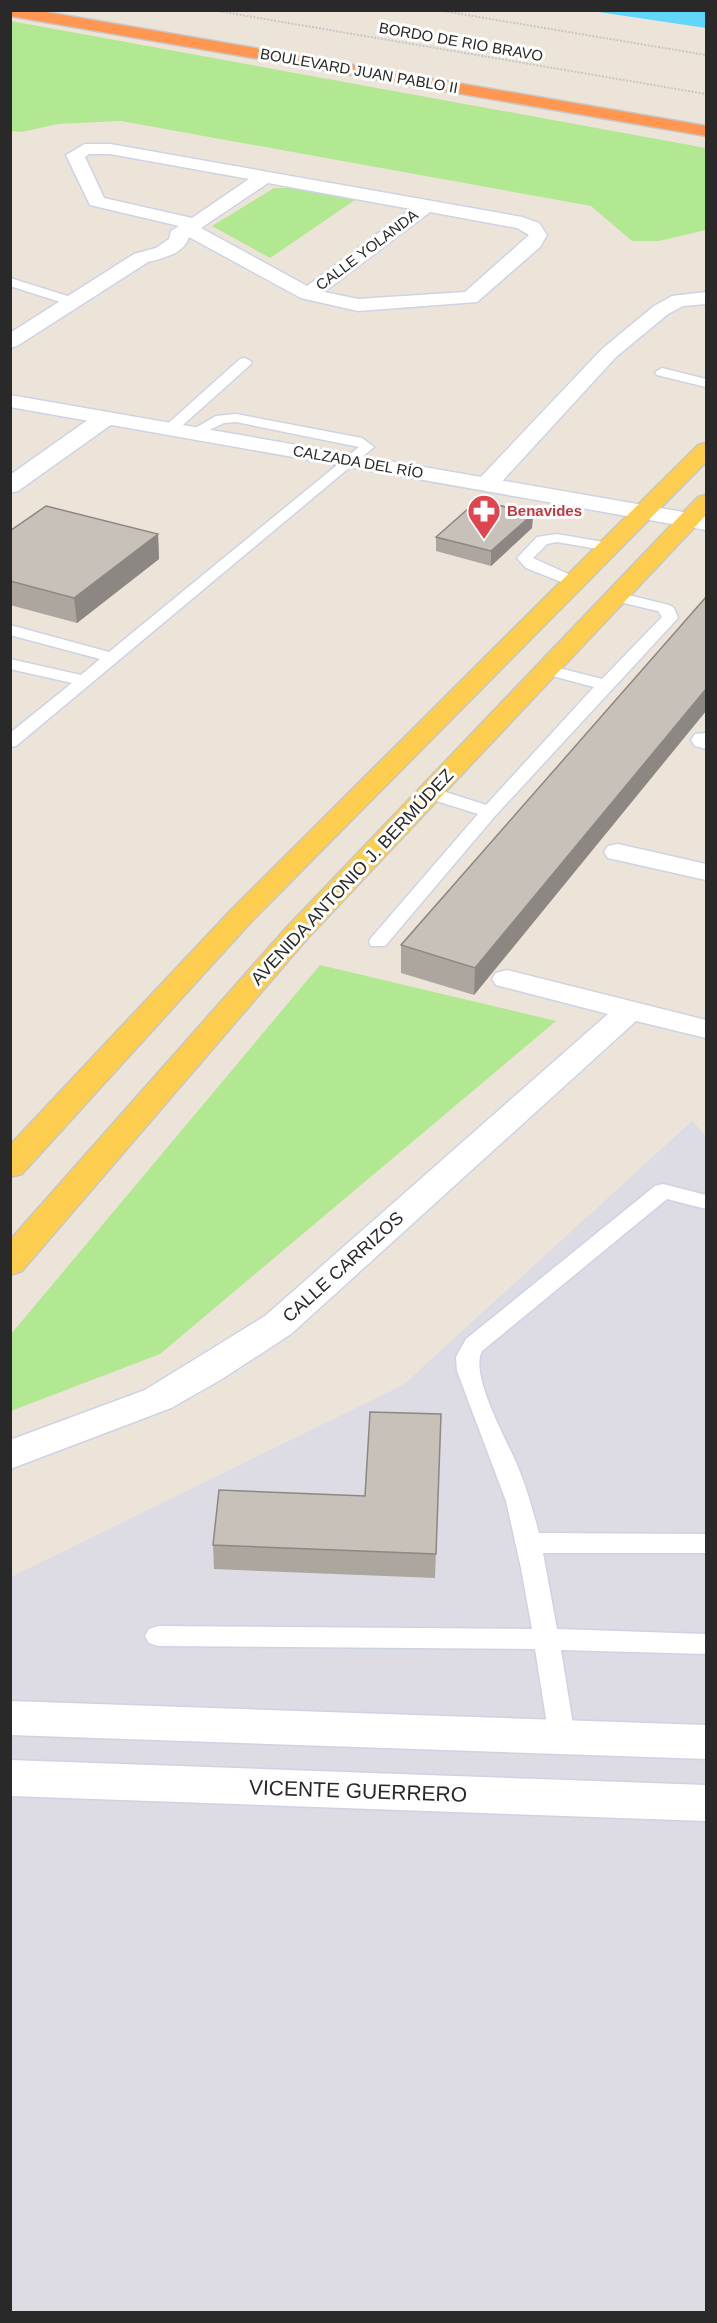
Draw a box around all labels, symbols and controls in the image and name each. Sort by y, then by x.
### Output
street label: BORDO DE RIO BRAVO [378,19,545,64]
street label: BOULEVARD JUAN PABLO II [259,45,459,96]
street label: CALLE YOLANDA [312,206,421,293]
street label: CALZADA DEL RÍO [292,442,425,481]
pharmacy icon: Benavides [466,493,502,540]
place label: Benavides [507,502,582,519]
street label: AVENIDA ANTONIO J. BERMÚDEZ [246,764,457,989]
street label: CALLE CARRIZOS [279,1208,407,1326]
street label: VICENTE GUERRERO [249,1775,467,1806]

